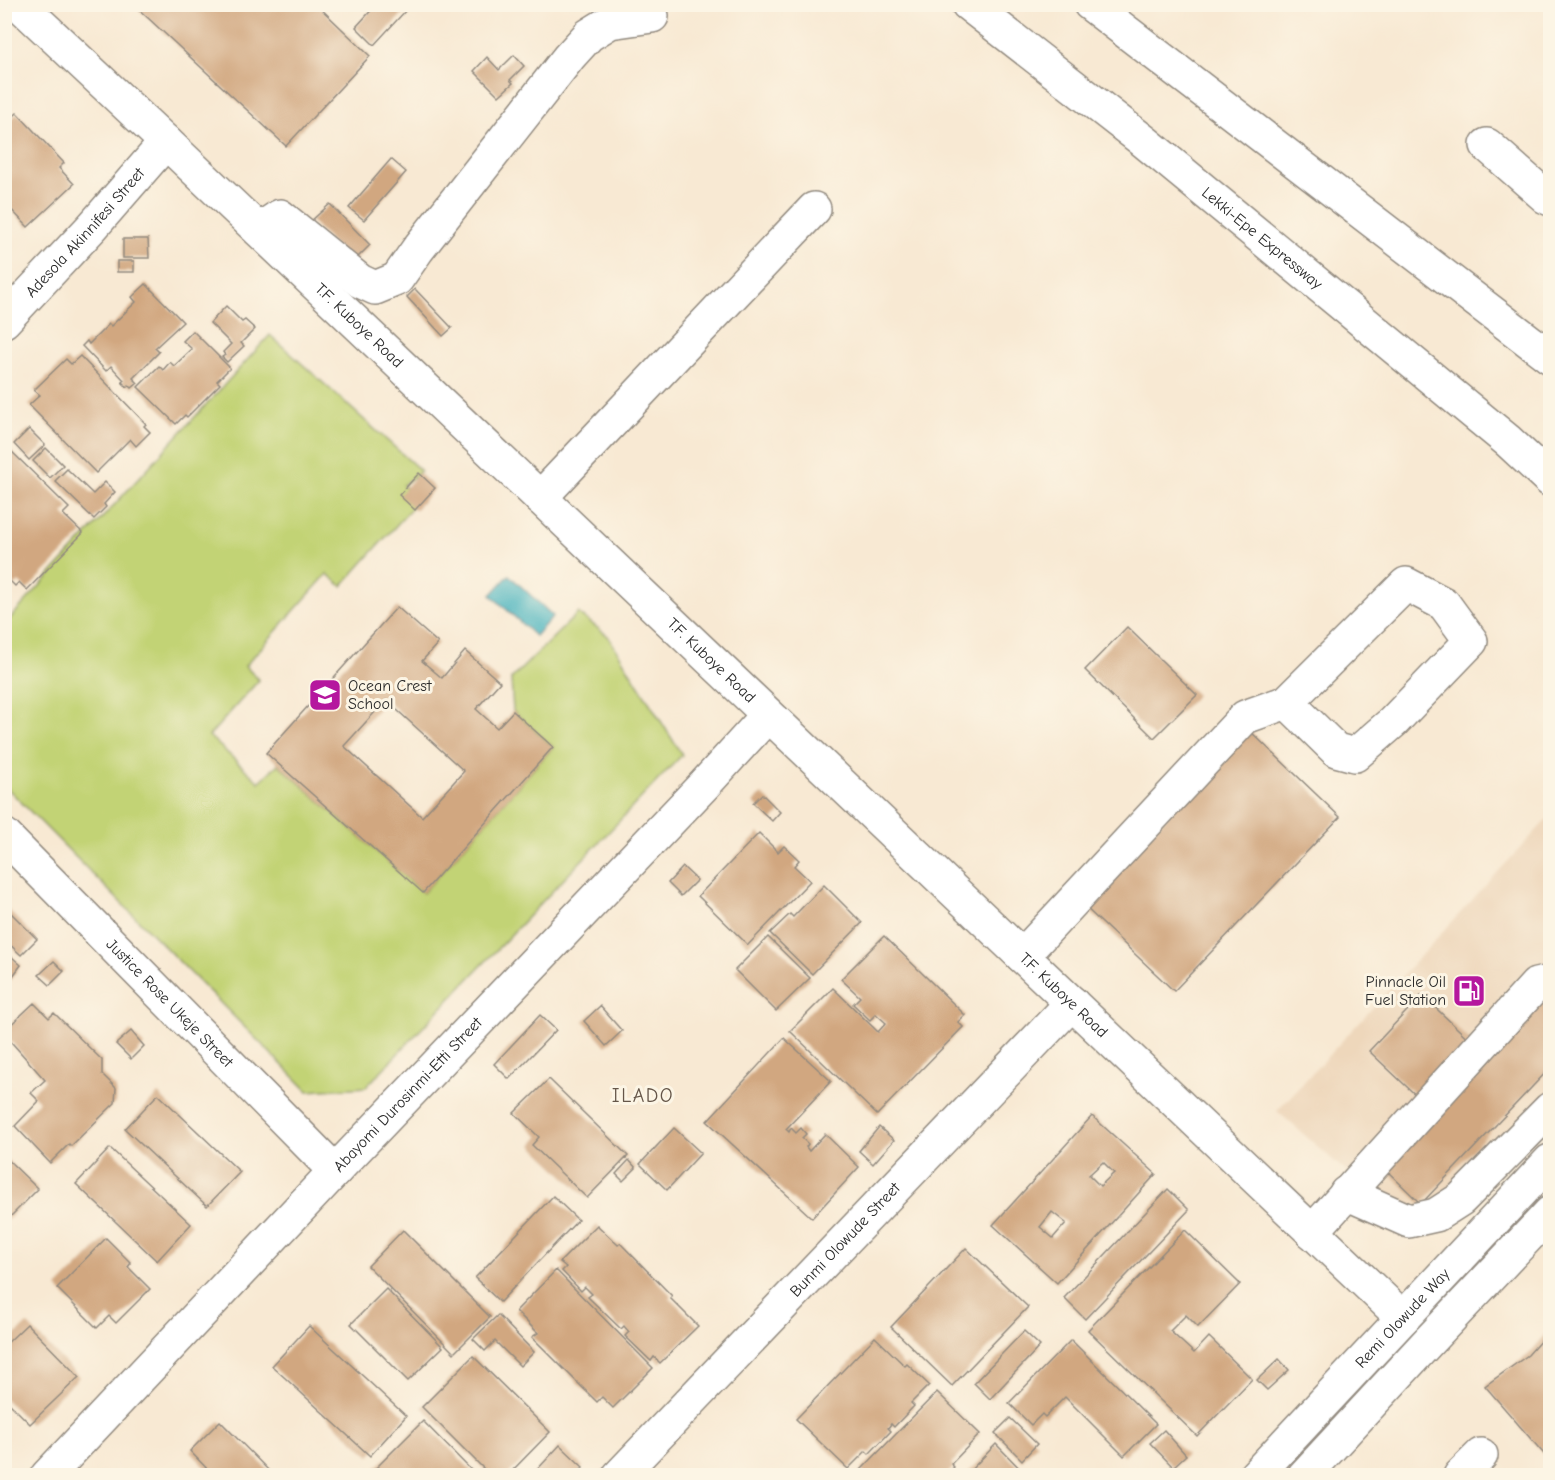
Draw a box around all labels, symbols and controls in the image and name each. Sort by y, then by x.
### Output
street label: Adesola Akinnifesi Street [22,164,149,301]
street label: Lekki-Epe Expressway [1198,183,1327,294]
street label: T.F. Kuboye Road [311,280,407,372]
street label: T.F. Kuboye Road [664,614,759,706]
school or university icon: Ocean Crest School [307,677,343,713]
place label: Ocean Crest School [348,677,432,713]
street label: Justice Rose Ukeje Street [103,935,237,1071]
street label: T.F. Kuboye Road [1016,949,1111,1041]
place label: Pinnacle Oil Fuel Station [1365,973,1446,1009]
fuel station icon: Pinnacle Oil Fuel Station [1451,973,1487,1009]
street label: Abayomi Durosinmi-Etti Street [330,1013,486,1176]
district label: ILADO [612,1084,674,1107]
street label: Bunmi Olowude Street [786,1179,904,1301]
street label: Remi Olowude Way [1352,1264,1454,1372]

